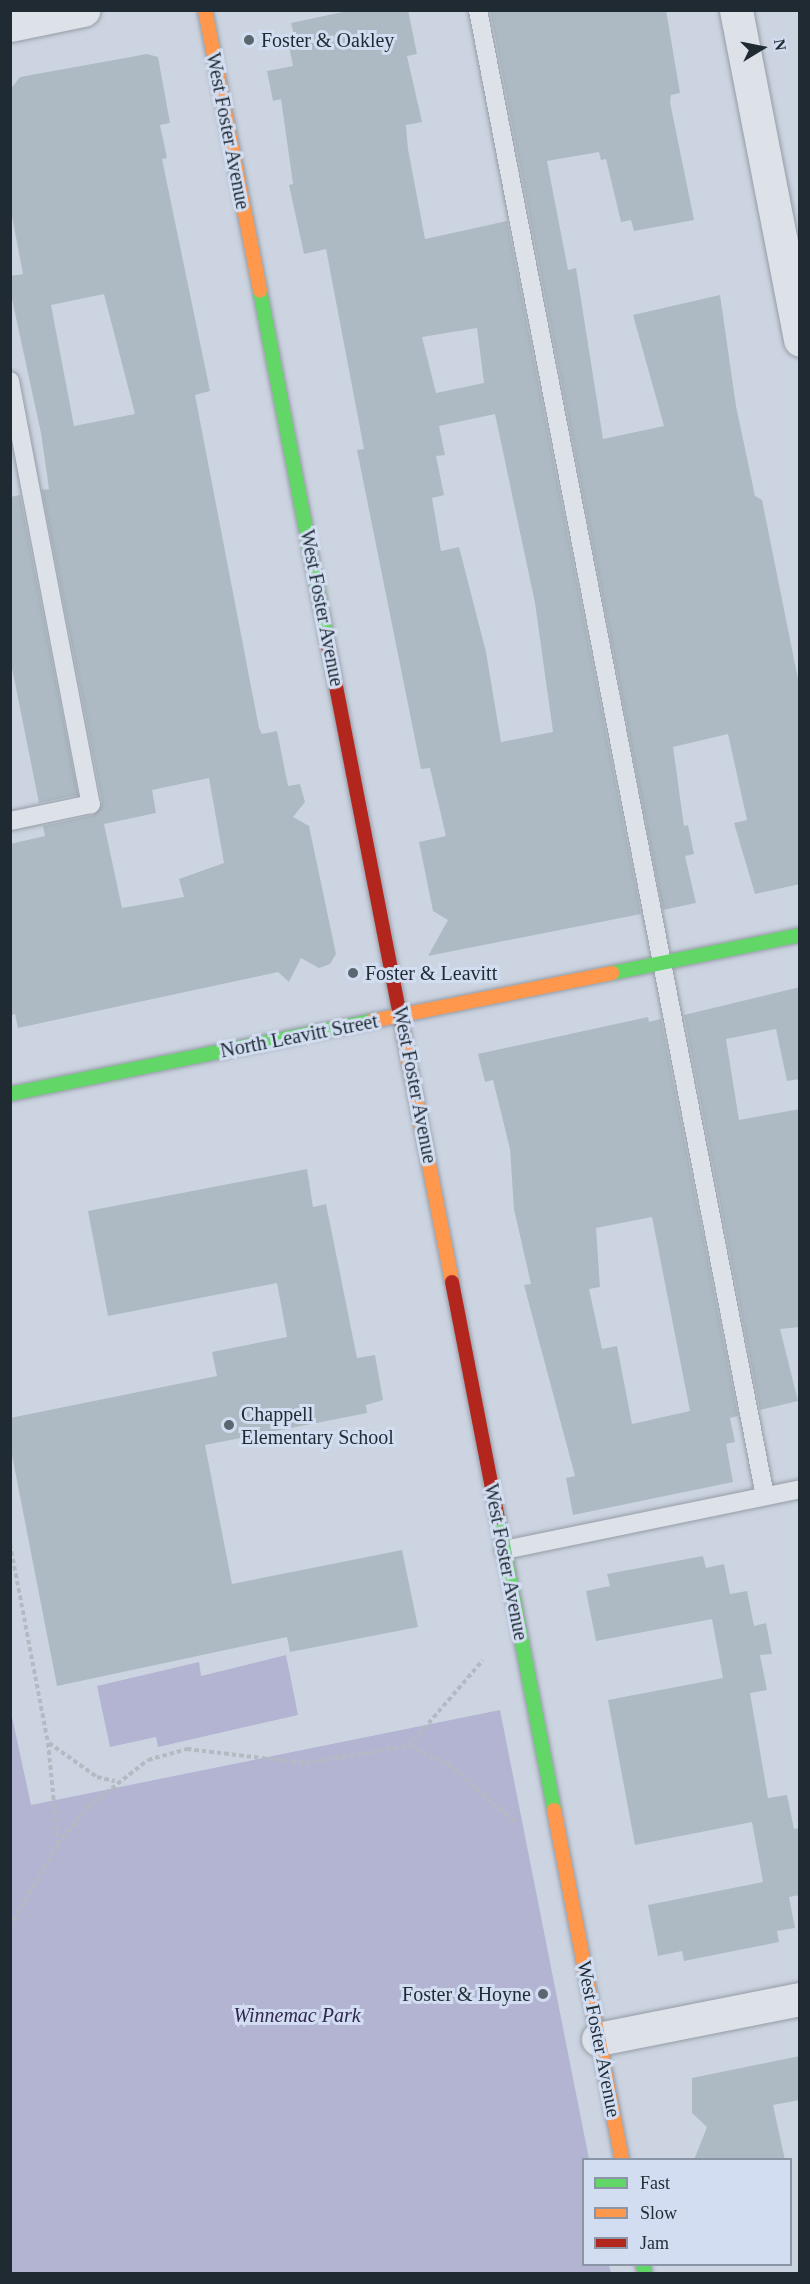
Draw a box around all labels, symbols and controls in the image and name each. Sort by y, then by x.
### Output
north arrow [732,18,792,78]
place label: Foster & Oakley [261,28,394,52]
marker: Foster & Oakley [242,33,256,47]
text: N [771,38,790,52]
street label: West Foster Avenue [201,50,255,212]
street label: West Foster Avenue [295,527,349,689]
place label: Foster & Leavitt [365,961,497,985]
marker: Foster & Leavitt [346,966,360,980]
street label: West Foster Avenue [388,1004,442,1166]
street label: North Leavitt Street [218,1009,380,1063]
place label: Chappell Elementary School [241,1402,394,1449]
marker: Chappell Elementary School [222,1418,236,1432]
street label: West Foster Avenue [479,1481,533,1643]
street label: West Foster Avenue [572,1958,626,2120]
place label: Foster & Hoyne [402,1982,531,2006]
marker: Foster & Hoyne [536,1987,550,2001]
park label: Winnemac Park [233,2003,361,2027]
legend [582,2158,792,2266]
text: Fast [640,2173,670,2193]
text: Slow [640,2203,677,2223]
text: Jam [640,2233,669,2253]

